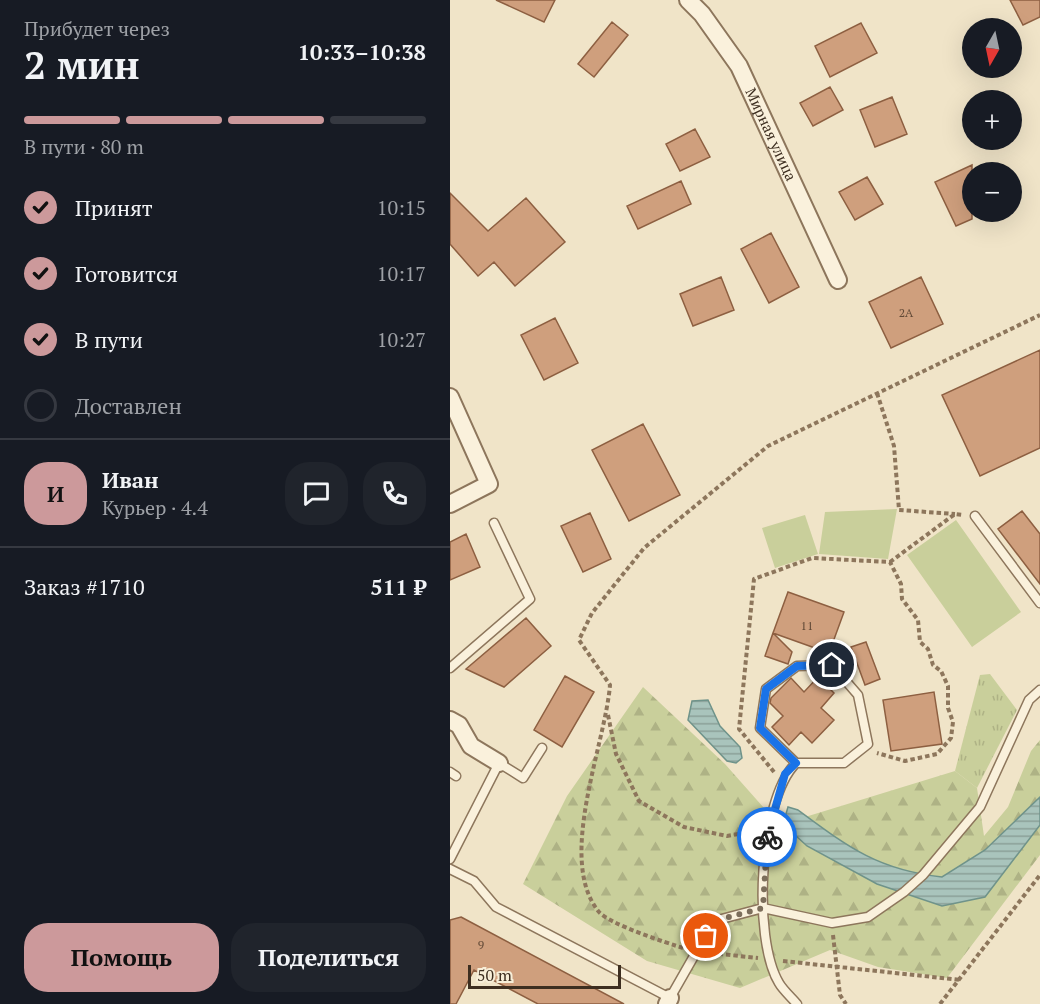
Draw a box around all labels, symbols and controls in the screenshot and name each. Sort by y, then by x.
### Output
text: Прибудет через [24,15,170,42]
north arrow [962,18,1022,78]
map controls [962,18,1022,222]
text: 10:33–10:38 [298,37,426,66]
text: 2 мин [24,38,140,90]
street label: Мирная улица [741,84,802,184]
button: + [962,90,1022,150]
text: В пути · 80 m [24,133,144,160]
button: − [962,162,1022,222]
icon: check [24,191,57,224]
text: Принят [75,193,153,222]
text: 10:15 [377,194,426,221]
icon: check [24,257,57,290]
text: Готовится [75,259,178,288]
text: 10:17 [377,260,426,287]
house number: 2А [899,305,914,320]
icon: check [24,323,57,356]
text: В пути [75,325,143,354]
text: 10:27 [377,326,426,353]
text: Доставлен [75,391,182,420]
button: chat [285,462,348,525]
button: phone [363,462,426,525]
text: Иван [102,465,159,494]
text: И [47,479,64,508]
text: Курьер · 4.4 [102,494,208,521]
text: Заказ #1710 [24,572,145,601]
text: 511 ₽ [370,572,426,601]
house number: 11 [801,618,813,633]
pin [806,639,857,690]
icon: home [815,648,848,681]
courier [737,807,797,867]
icon: bike [751,821,784,854]
pin [680,910,731,961]
icon: bag [689,919,722,952]
button: Помощь [24,923,219,992]
button: Поделиться [231,923,426,992]
house number: 9 [478,937,484,952]
scale bar [468,962,621,990]
text: 50 m [477,964,512,986]

